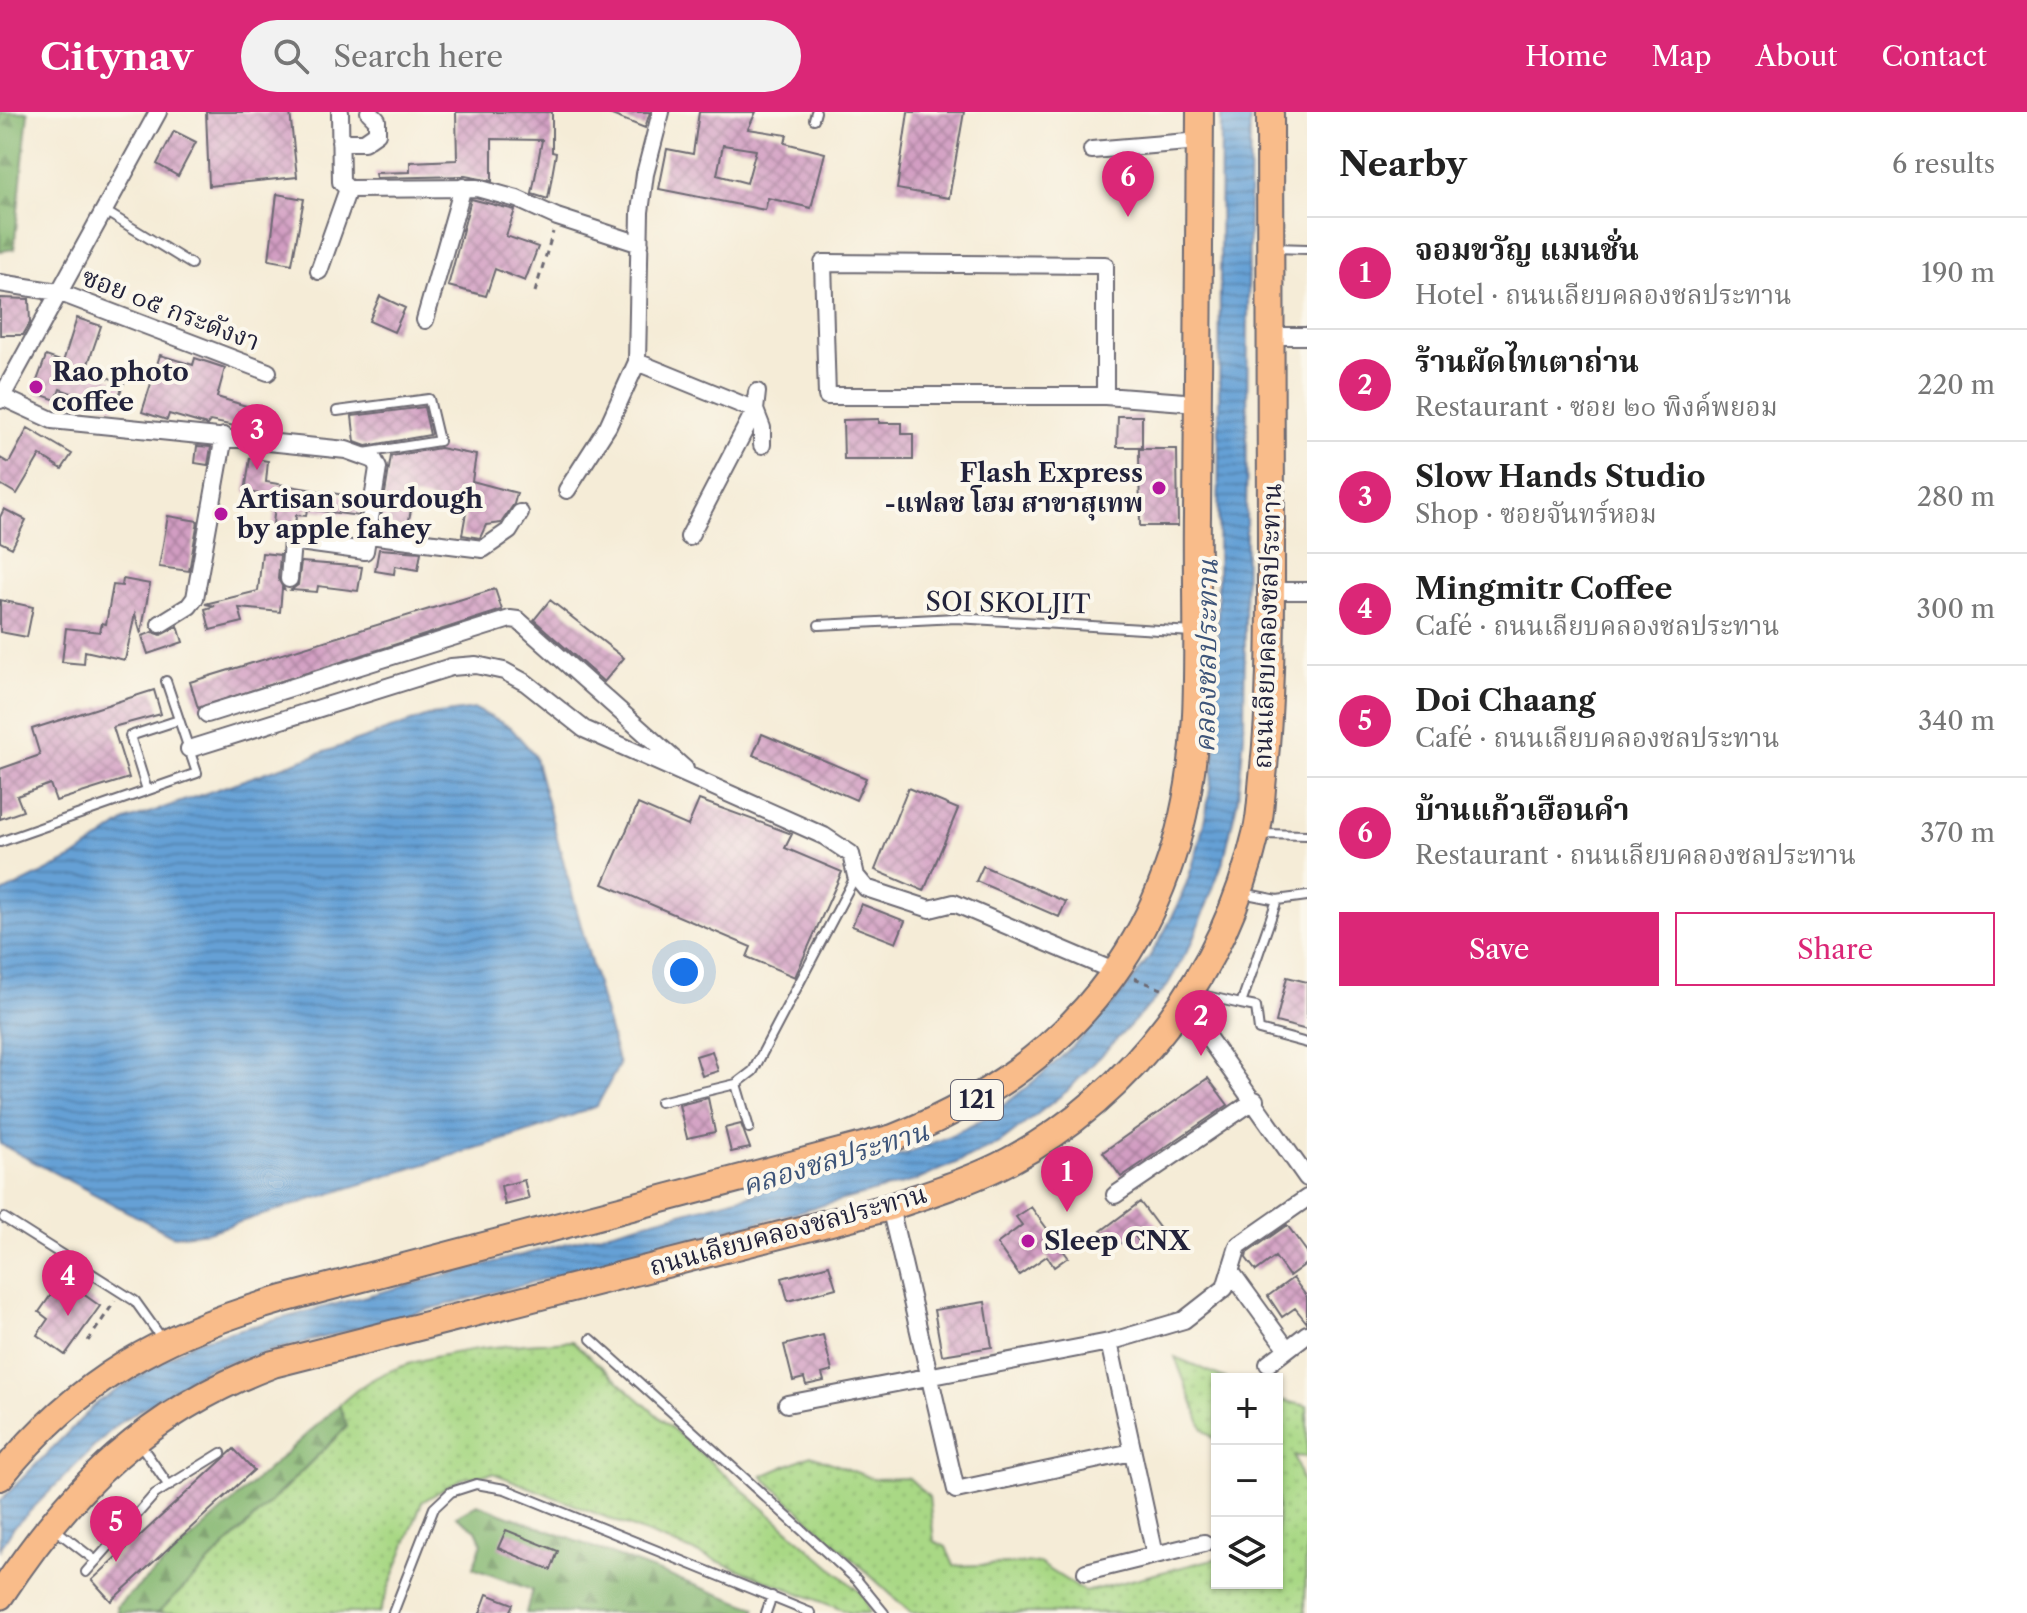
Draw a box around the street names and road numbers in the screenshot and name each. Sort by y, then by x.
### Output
street label: ซอย ๐๕ กระดังงา [77,260,265,358]
street label: ถนนเลียบคลองชลประทาน [1246,482,1288,770]
street label: SOI SKOLJIT [925,586,1091,620]
road number: 121 [951,1080,1003,1120]
street label: ถนนเลียบคลองชลประทาน [646,1178,930,1282]

